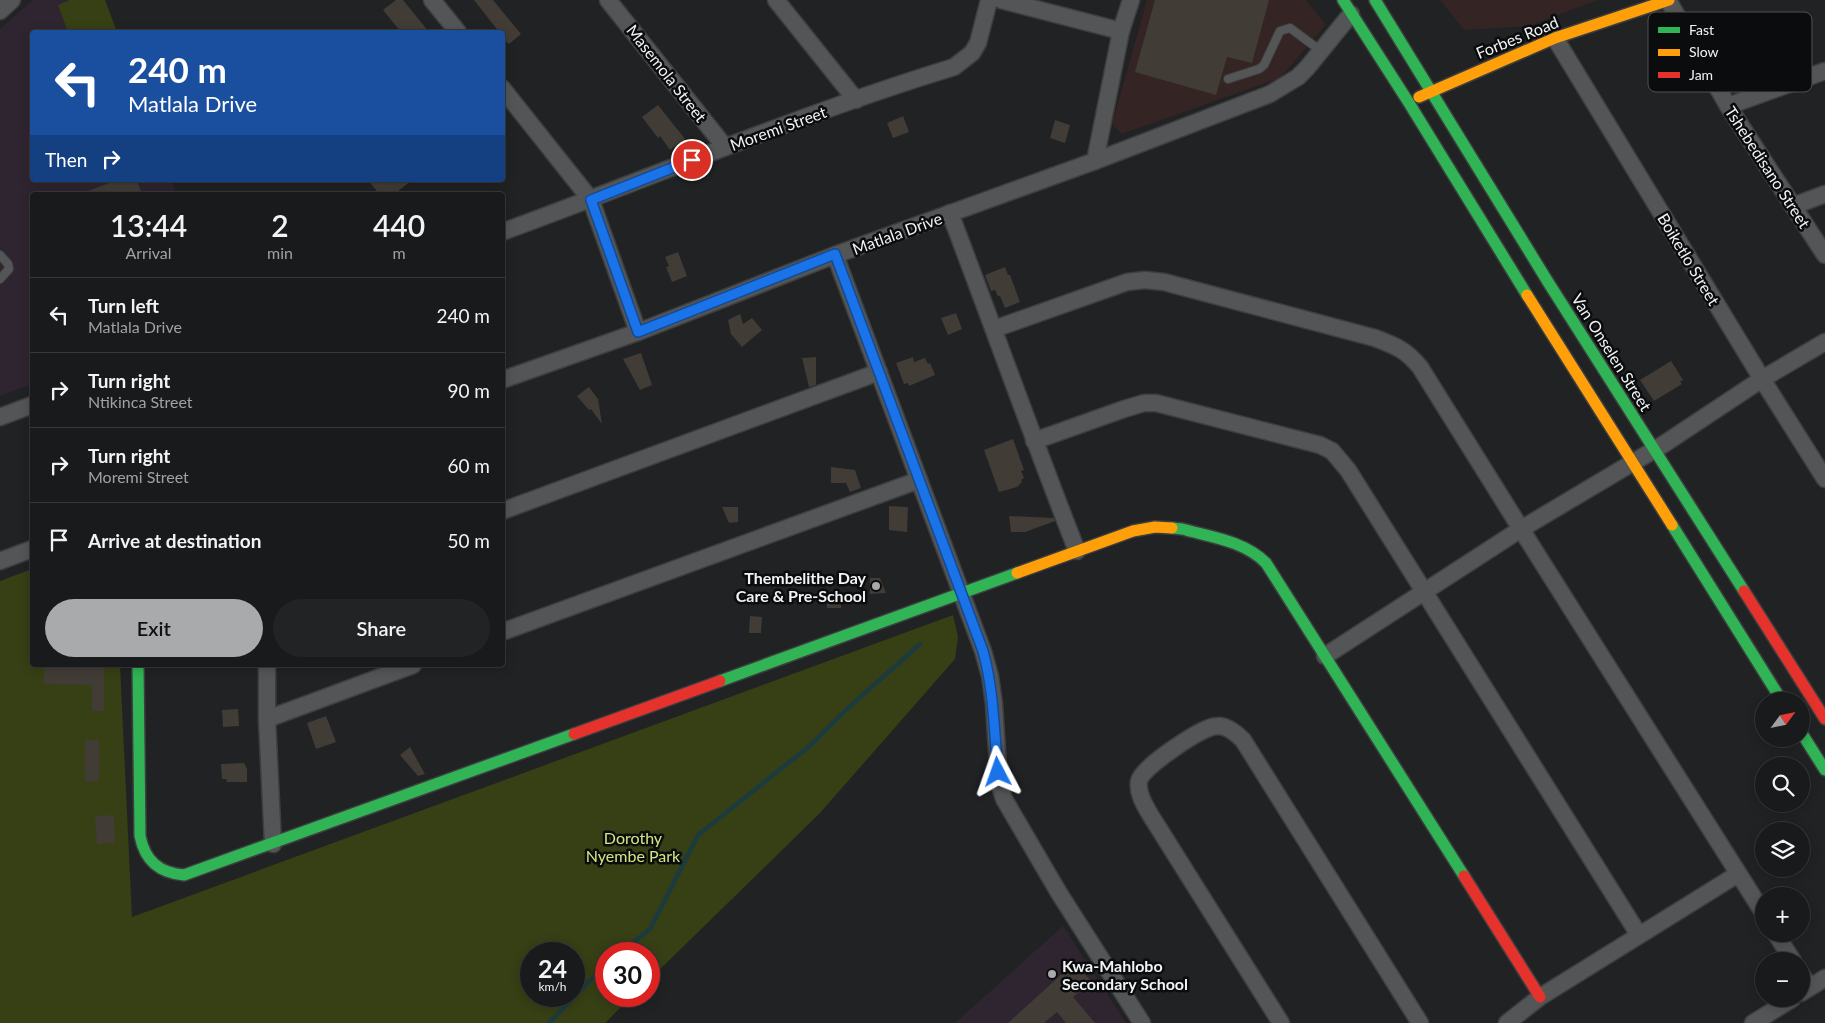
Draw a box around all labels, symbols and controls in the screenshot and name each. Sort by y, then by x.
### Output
street label: Forbes Road [1473,12,1561,62]
legend [1648,12,1812,92]
street label: Masemola Street [623,21,711,126]
text: Fast [1689,21,1714,38]
text: Slow [1689,43,1719,60]
text: 240 m [128,48,227,90]
icon: left [45,50,110,115]
text: Jam [1689,66,1713,83]
text: Matlala Drive [128,90,257,117]
street label: Moremi Street [727,102,829,154]
street label: Tshebedisano Street [1722,103,1815,232]
pin [671,139,713,181]
icon: right [97,145,125,173]
icon: arrive [678,146,706,174]
text: Then [45,148,87,171]
text: 13:44 [110,207,187,243]
text: 2 [271,207,289,243]
text: 440 [373,207,425,243]
street label: Matlala Drive [850,208,944,258]
street label: Boiketlo Street [1654,210,1724,309]
text: Arrival [125,243,172,262]
text: min [267,243,293,262]
text: m [392,243,406,262]
street label: Van Onselen Street [1568,290,1656,414]
text: Turn left [88,294,159,317]
icon: left [45,301,73,329]
text: 240 m [436,304,490,327]
text: Matlala Drive [88,317,182,336]
text: Turn right [88,369,170,392]
icon: right [45,376,73,404]
text: 90 m [447,379,490,402]
text: Ntikinca Street [88,392,193,411]
text: Turn right [88,444,170,467]
icon: right [45,451,73,479]
text: 60 m [447,454,490,477]
text: Moremi Street [88,467,189,486]
icon: arrive [45,526,73,554]
text: Arrive at destination [88,529,261,552]
text: 50 m [447,529,490,552]
place label: Thembelithe Day Care & Pre-School [736,568,867,605]
marker: Thembelithe Day Care & Pre-School [870,580,882,592]
button: Exit [45,599,263,657]
button: Share [273,599,490,657]
north arrow [1755,692,1810,748]
map controls [1755,692,1810,1007]
position arrow [971,745,1023,797]
button: search [1755,757,1810,812]
button: layers [1755,822,1810,877]
park label: Dorothy Nyembe Park [586,828,681,865]
button: + [1755,887,1810,942]
speed limit sign: 30 [595,942,660,1007]
button: − [1755,952,1810,1007]
text: 24 [538,953,567,983]
place label: Kwa-Mahlobo Secondary School [1062,956,1188,993]
marker: Kwa-Mahlobo Secondary School [1046,968,1058,980]
text: km/h [538,979,567,994]

